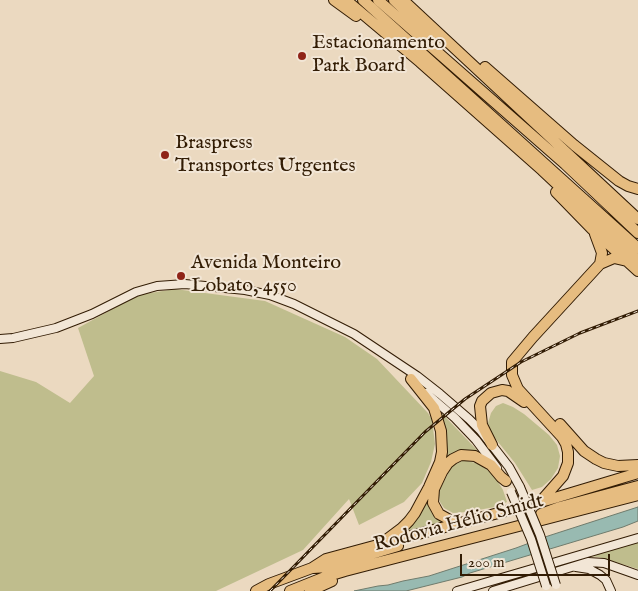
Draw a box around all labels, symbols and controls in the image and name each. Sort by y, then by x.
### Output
place label: Estacionamento Park Board [312,32,445,79]
marker: Estacionamento Park Board [296,50,308,62]
place label: Braspress Transportes Urgentes [175,132,356,179]
marker: Braspress Transportes Urgentes [159,149,171,161]
place label: Avenida Monteiro Lobato, 4550 [191,252,341,299]
marker: Avenida Monteiro Lobato, 4550 [175,270,187,282]
street label: Rodovia Hélio Smidt [371,490,547,558]
scale bar [463,544,613,576]
text: 200 m [468,553,505,572]

